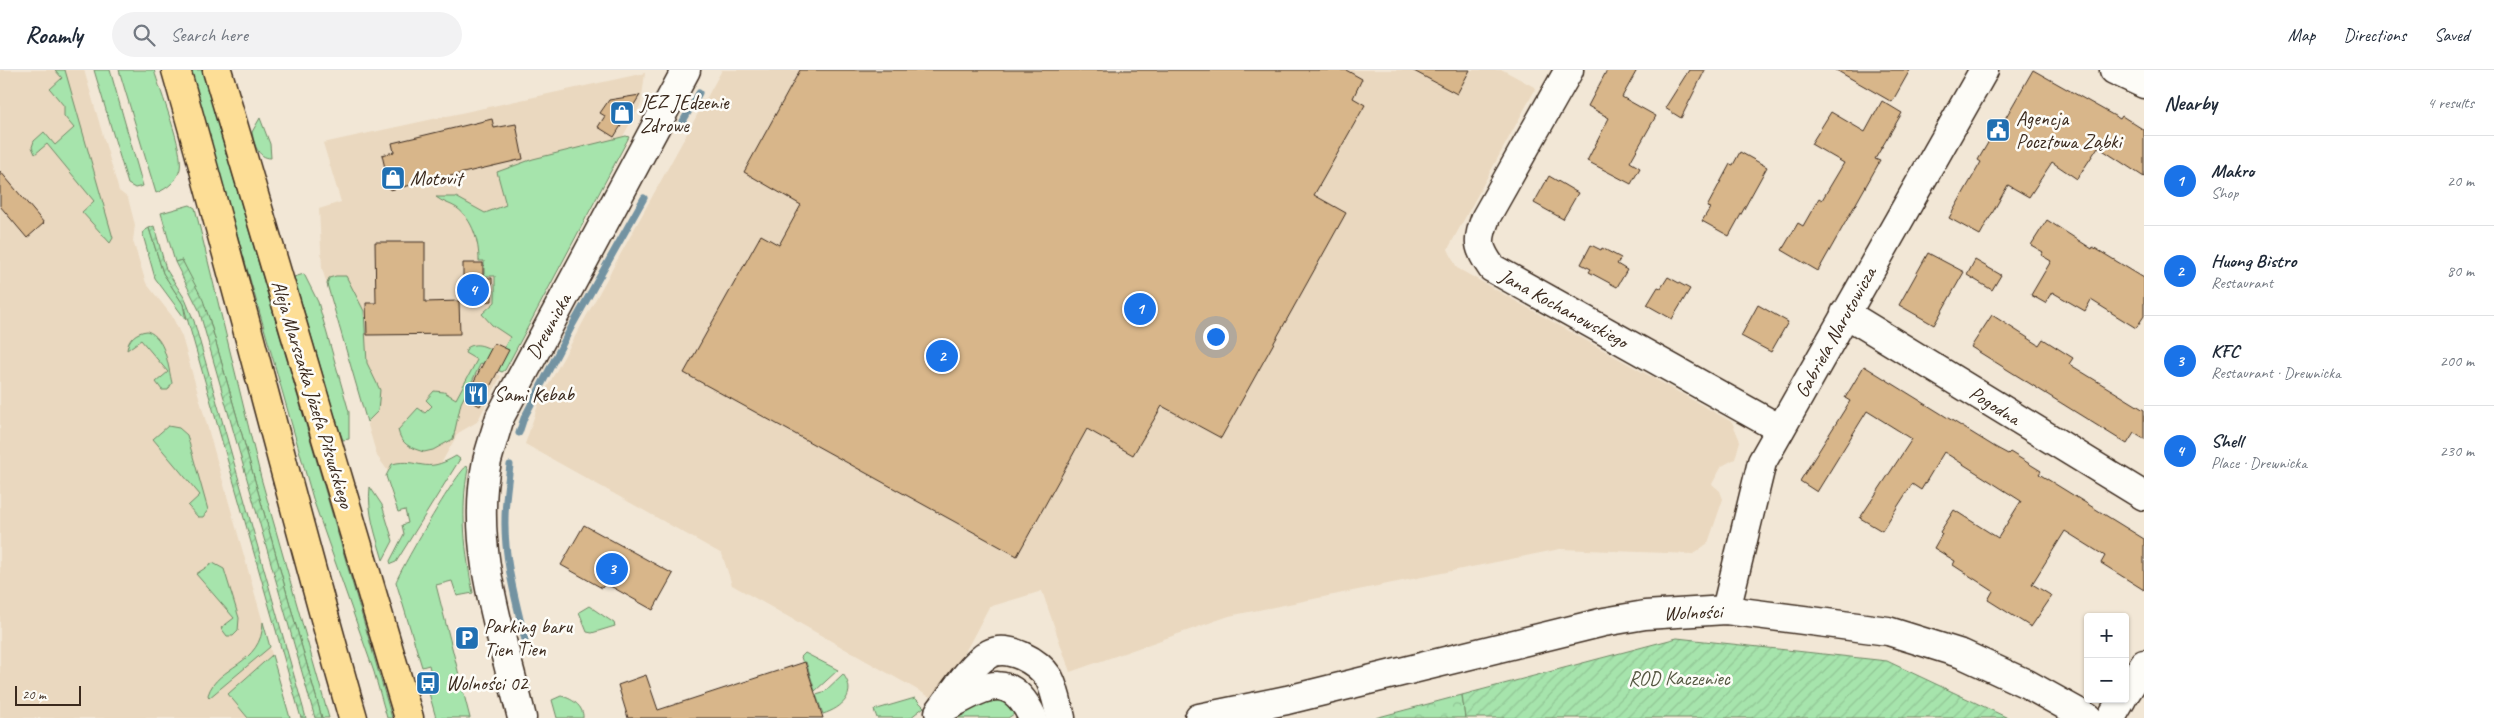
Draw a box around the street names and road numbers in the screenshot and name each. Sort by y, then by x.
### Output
street label: Gabriela Narutowicza [1789,261,1883,402]
street label: Jana Kochanowskiego [1494,262,1634,355]
street label: Aleja Marszałka Józefa Piłsudskiego [266,277,359,512]
street label: Drewnicka [520,287,577,363]
street label: Pogodna [1965,380,2026,432]
street label: Wolności [1663,599,1725,626]

